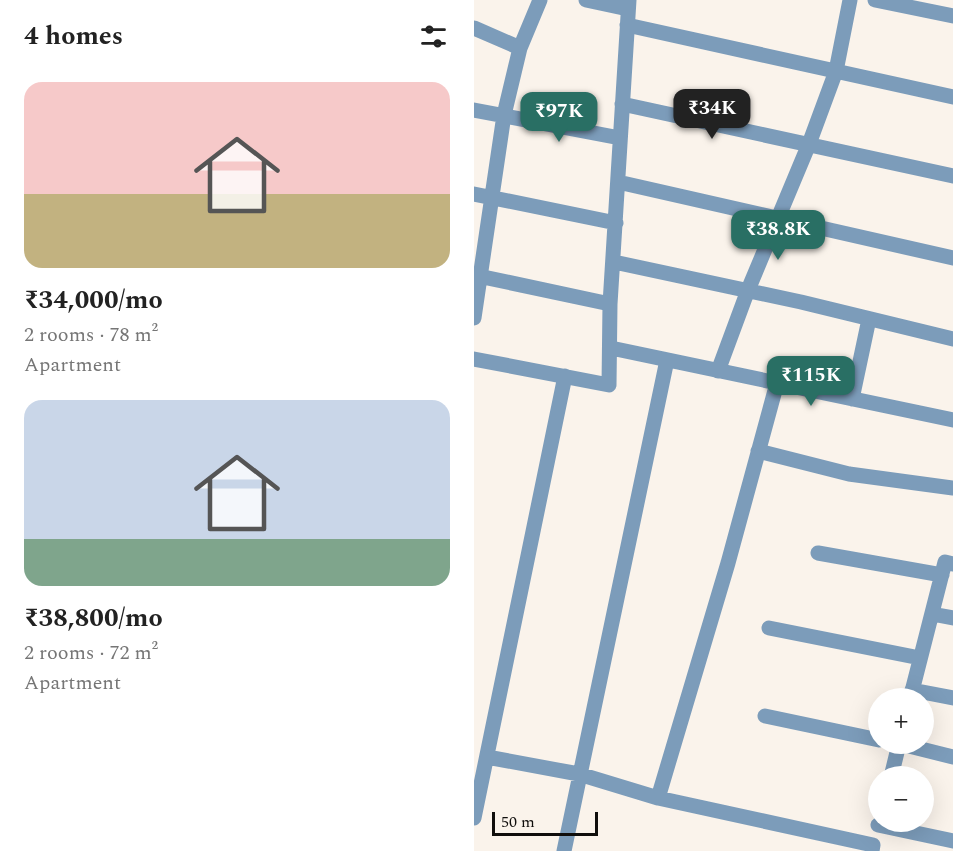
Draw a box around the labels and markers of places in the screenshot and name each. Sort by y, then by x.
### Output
pin: ₹34K [676,89,748,140]
pin: ₹97K [523,92,595,143]
pin: ₹38.8K [729,210,827,261]
pin: ₹115K [769,356,853,407]

